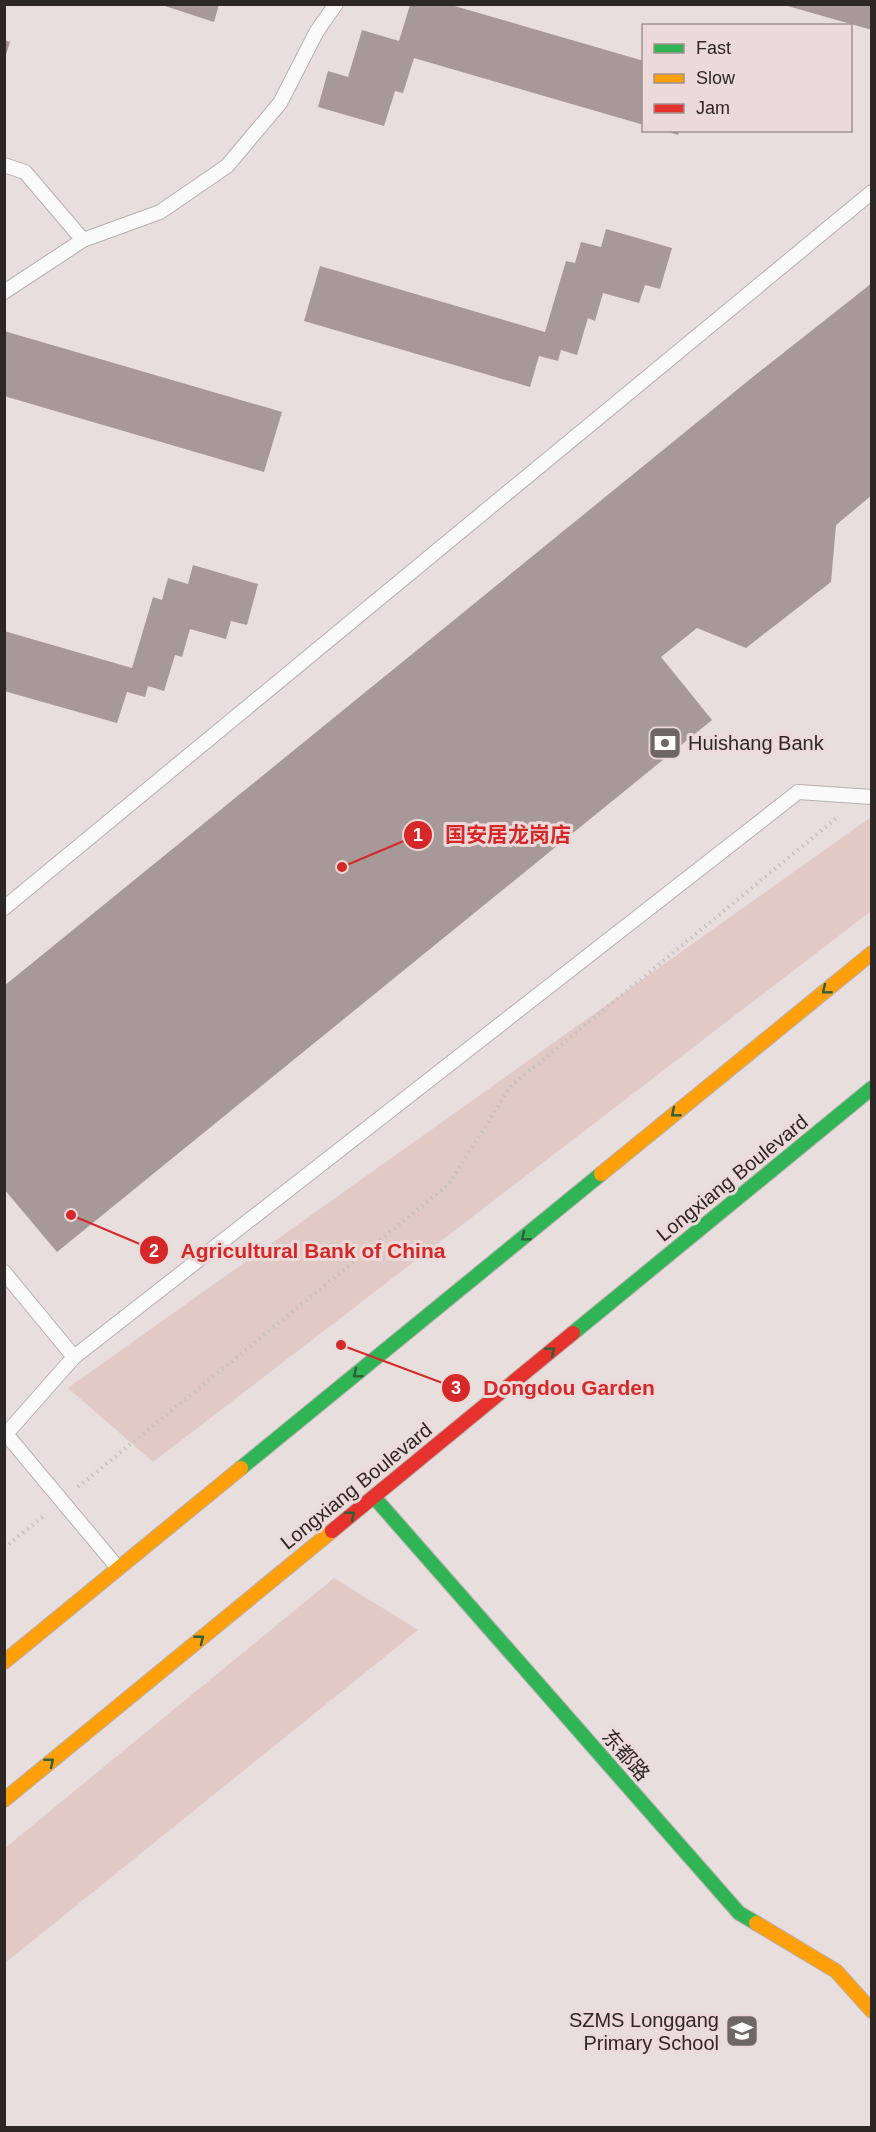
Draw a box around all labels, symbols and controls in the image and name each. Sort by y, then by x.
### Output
legend [642,24,852,132]
text: Fast [696,38,731,58]
text: Slow [696,68,736,88]
text: Jam [696,98,730,118]
bank icon: Huishang Bank [647,725,683,761]
place label: Huishang Bank [688,732,825,754]
callout: 国安居龙岗店 [403,815,583,854]
text: 国安居龙岗店 [445,823,571,846]
text: 1 [413,825,423,845]
one-way arrow [822,982,833,993]
one-way arrow [671,1106,682,1117]
street label: Longxiang Boulevard [652,1110,812,1246]
one-way arrow [520,1229,531,1240]
callout: Agricultural Bank of China [139,1231,458,1270]
text: Agricultural Bank of China [181,1239,446,1262]
text: 2 [149,1241,159,1261]
one-way arrow [544,1348,555,1359]
one-way arrow [353,1366,364,1377]
callout: Dongdou Garden [441,1369,666,1408]
text: Dongdou Garden [483,1376,655,1399]
text: 3 [451,1378,461,1398]
street label: Longxiang Boulevard [276,1418,436,1554]
one-way arrow [344,1511,355,1522]
one-way arrow [194,1635,205,1646]
street label: 东都路 [598,1725,654,1785]
one-way arrow [43,1759,54,1770]
place label: SZMS Longgang Primary School [569,2009,719,2054]
school or university icon: SZMS Longgang Primary School [724,2013,760,2049]

